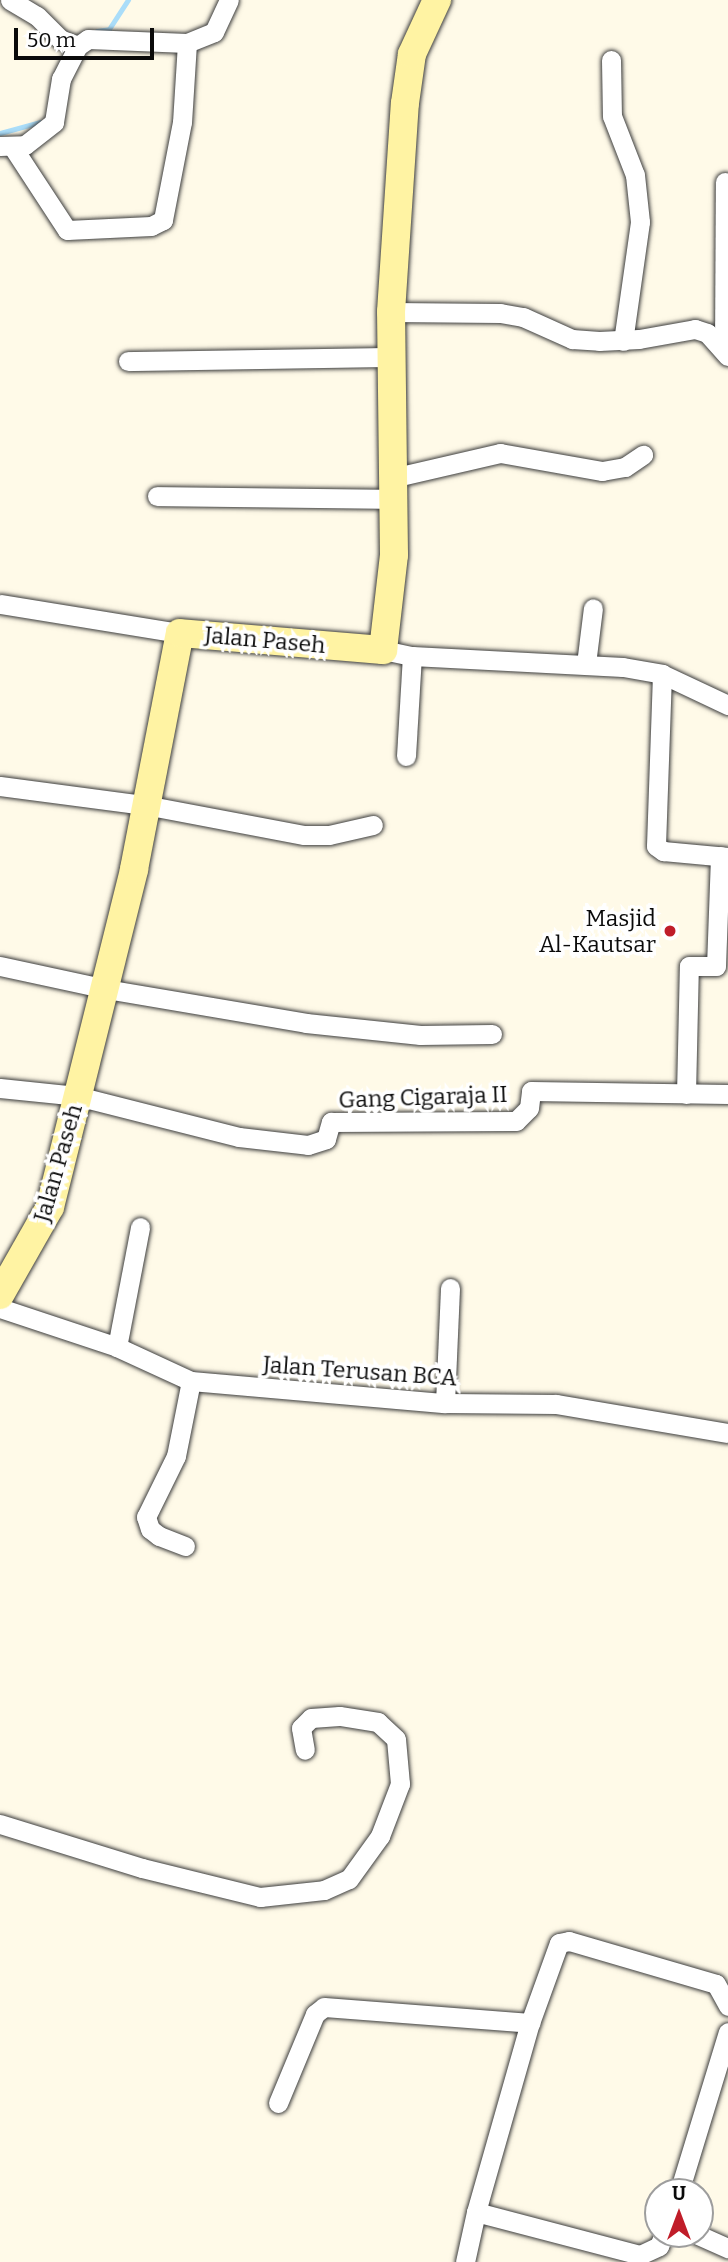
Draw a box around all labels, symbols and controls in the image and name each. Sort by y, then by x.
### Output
scale bar [18,14,158,58]
text: 50 m [27,27,76,53]
street label: Jalan Paseh [203,621,327,659]
place label: Masjid Al-Kautsar [539,904,656,958]
marker: Masjid Al-Kautsar [662,923,678,939]
street label: Gang Cigaraja II [338,1080,508,1114]
street label: Jalan Paseh [28,1101,88,1225]
street label: Jalan Terusan BCA [262,1350,458,1392]
north arrow [644,2178,714,2248]
text: U [672,2182,686,2205]

